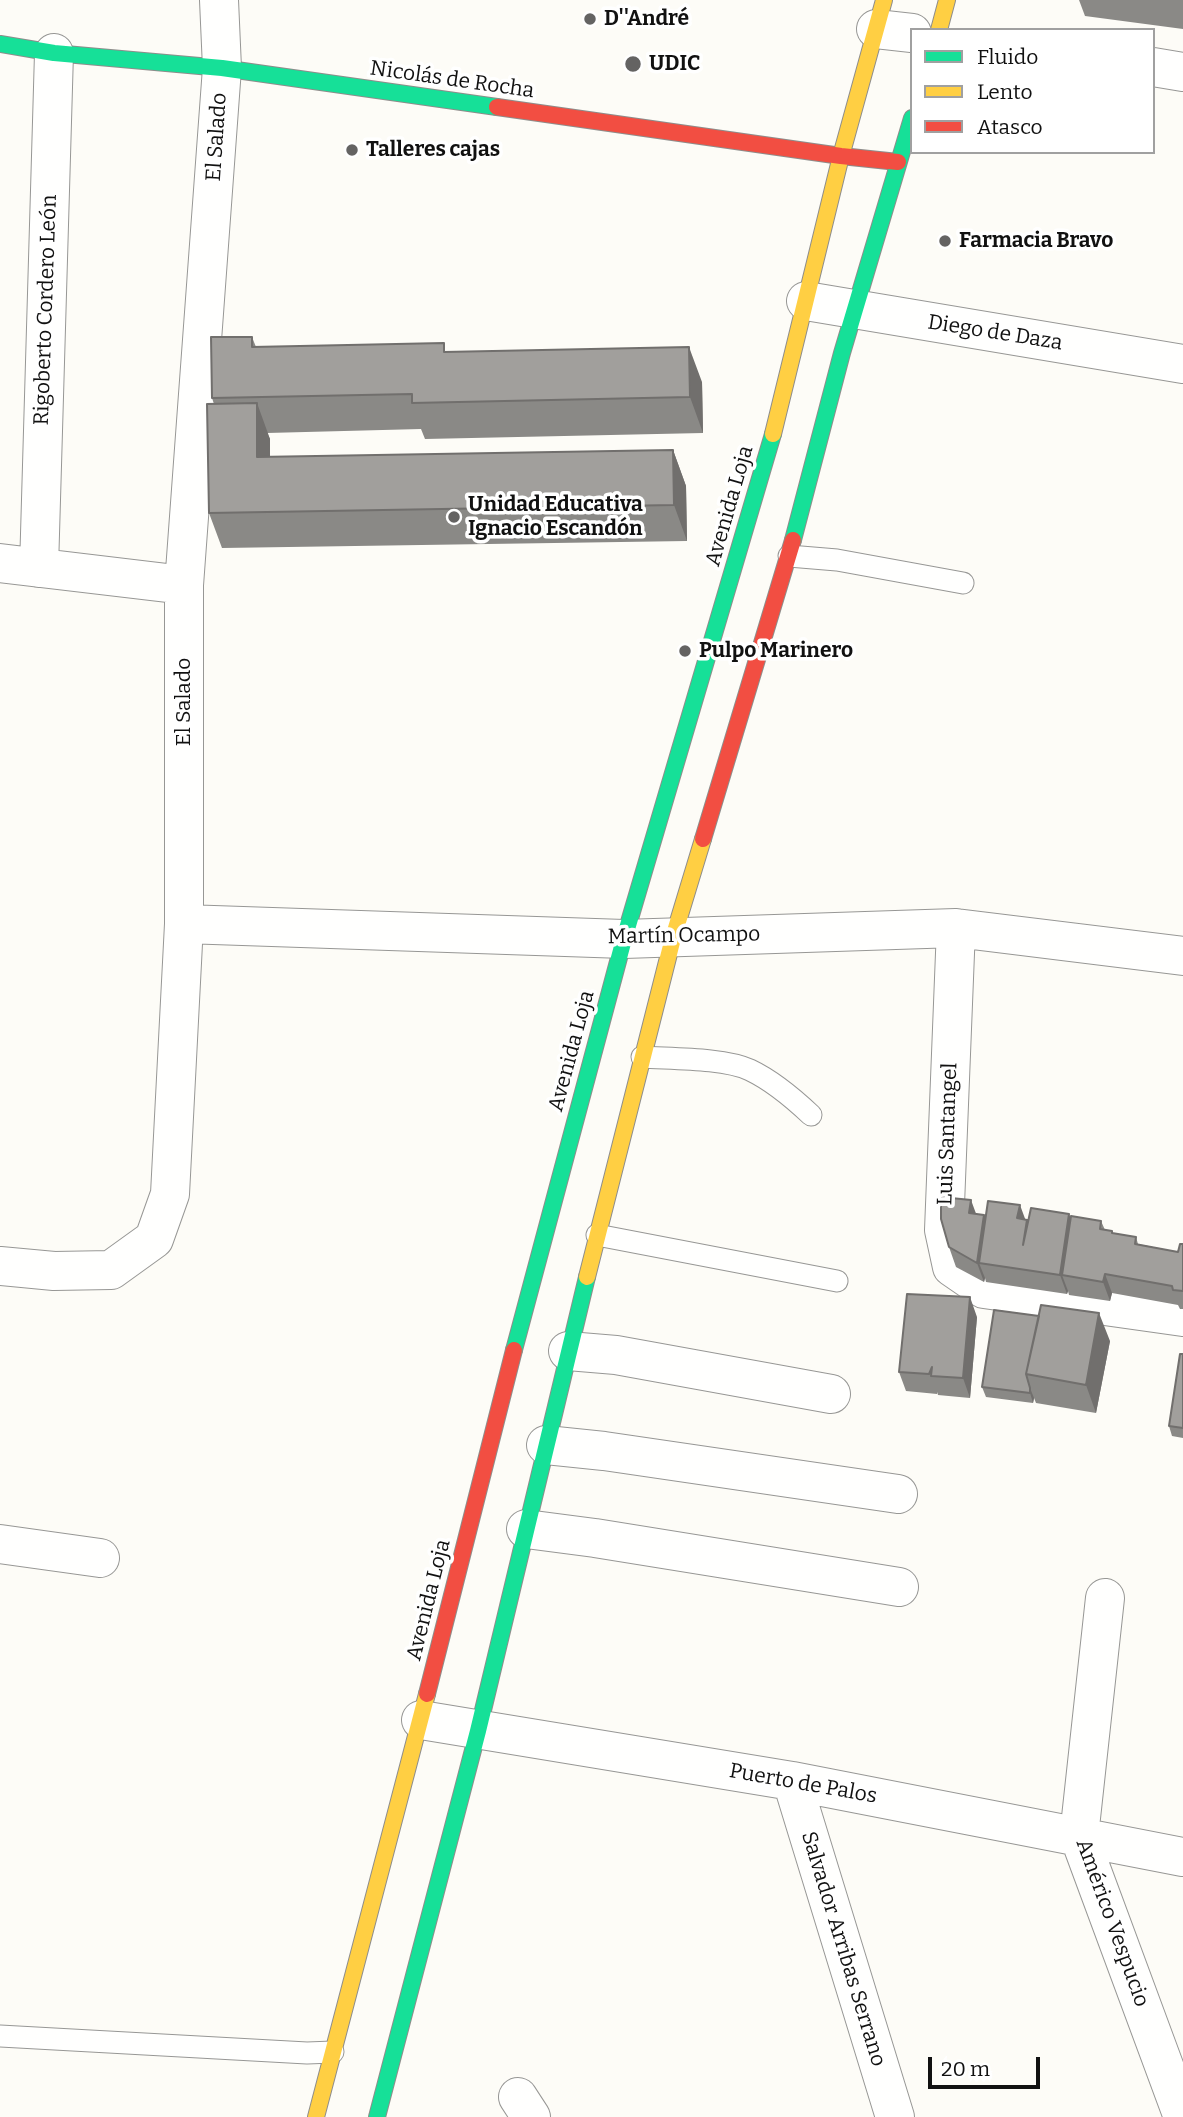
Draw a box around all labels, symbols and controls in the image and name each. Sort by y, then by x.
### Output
place label: D''André [604,6,689,32]
marker: D''André [582,11,598,27]
legend [910,28,1155,154]
text: Fluido [977,44,1038,70]
place label: UDIC [649,51,700,77]
marker: UDIC [623,54,643,74]
street label: Nicolás de Rocha [368,56,536,104]
text: Lento [977,79,1033,105]
street label: El Salado [201,92,233,182]
text: Atasco [977,114,1043,140]
place label: Talleres cajas [366,137,500,163]
marker: Talleres cajas [344,142,360,158]
street label: Rigoberto Cordero León [29,194,63,426]
place label: Farmacia Bravo [959,228,1113,254]
marker: Farmacia Bravo [937,233,953,249]
street label: Diego de Daza [926,310,1064,356]
street label: Avenida Loja [701,443,759,569]
place label: Unidad Educativa Ignacio Escandón [468,492,643,542]
marker: Unidad Educativa Ignacio Escandón [446,509,462,525]
place label: Pulpo Marinero [699,638,853,664]
marker: Pulpo Marinero [677,643,693,659]
street label: El Salado [171,658,197,746]
street label: Martín Ocampo [608,922,760,950]
street label: Avenida Loja [544,988,600,1114]
street label: Luis Santangel [933,1062,963,1206]
street label: Avenida Loja [402,1537,456,1663]
street label: Puerto de Palos [727,1759,879,1809]
street label: Salvador Arribas Serrano [795,1829,891,2069]
street label: Américo Vespucio [1070,1836,1154,2010]
scale bar [931,2044,1043,2088]
text: 20 m [941,2056,990,2082]

